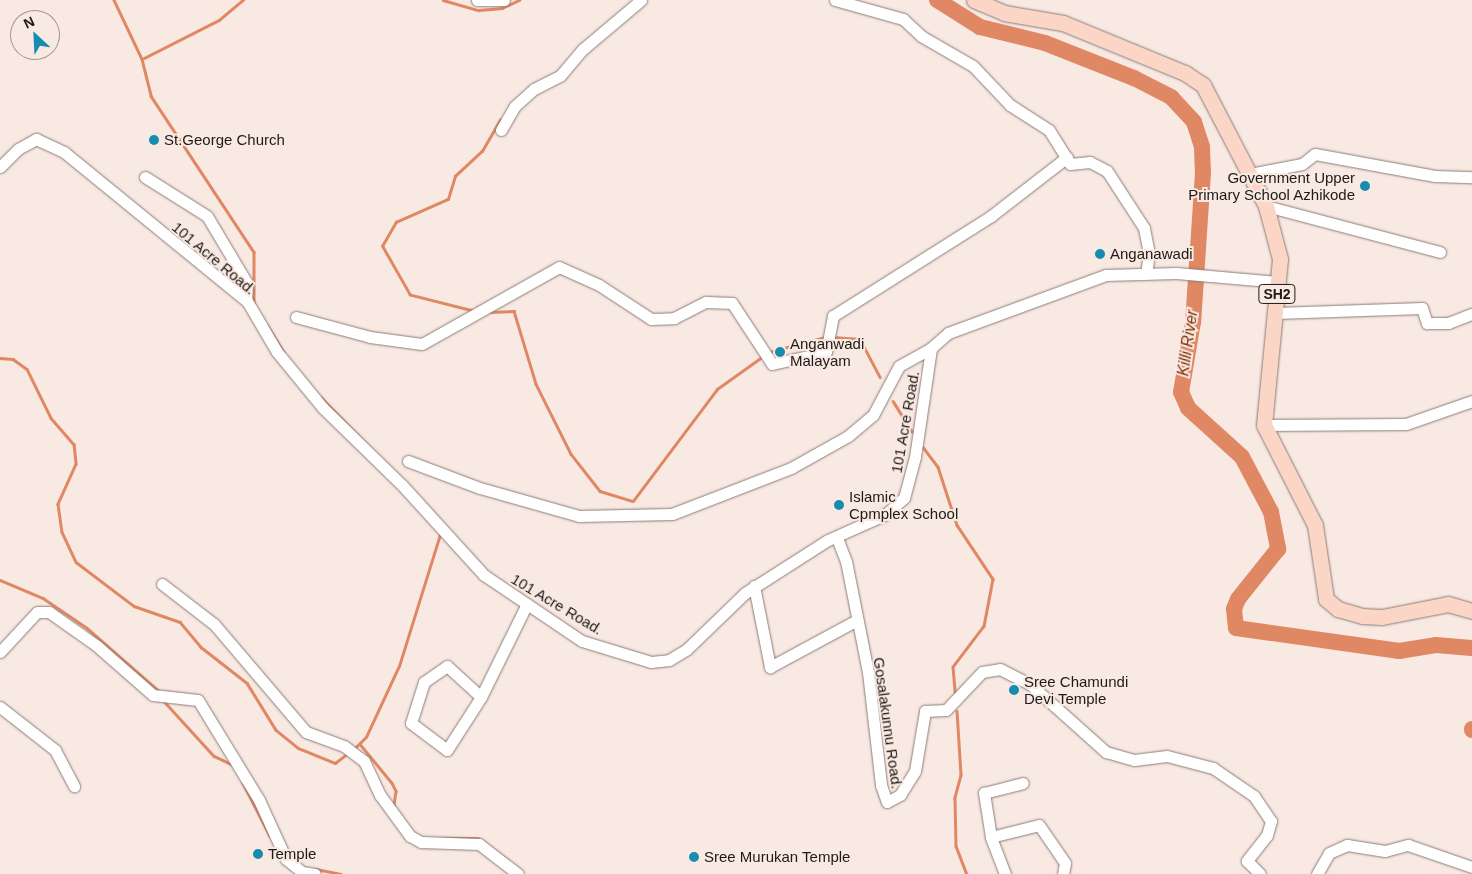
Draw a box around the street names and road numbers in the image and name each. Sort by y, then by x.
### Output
street label: 101 Acre Road. [168,218,260,298]
road number: SH2 [1258,282,1296,306]
street label: 101 Acre Road. [887,369,923,475]
street label: 101 Acre Road. [508,569,606,639]
street label: Gosalakunnu Road. [870,656,906,790]

